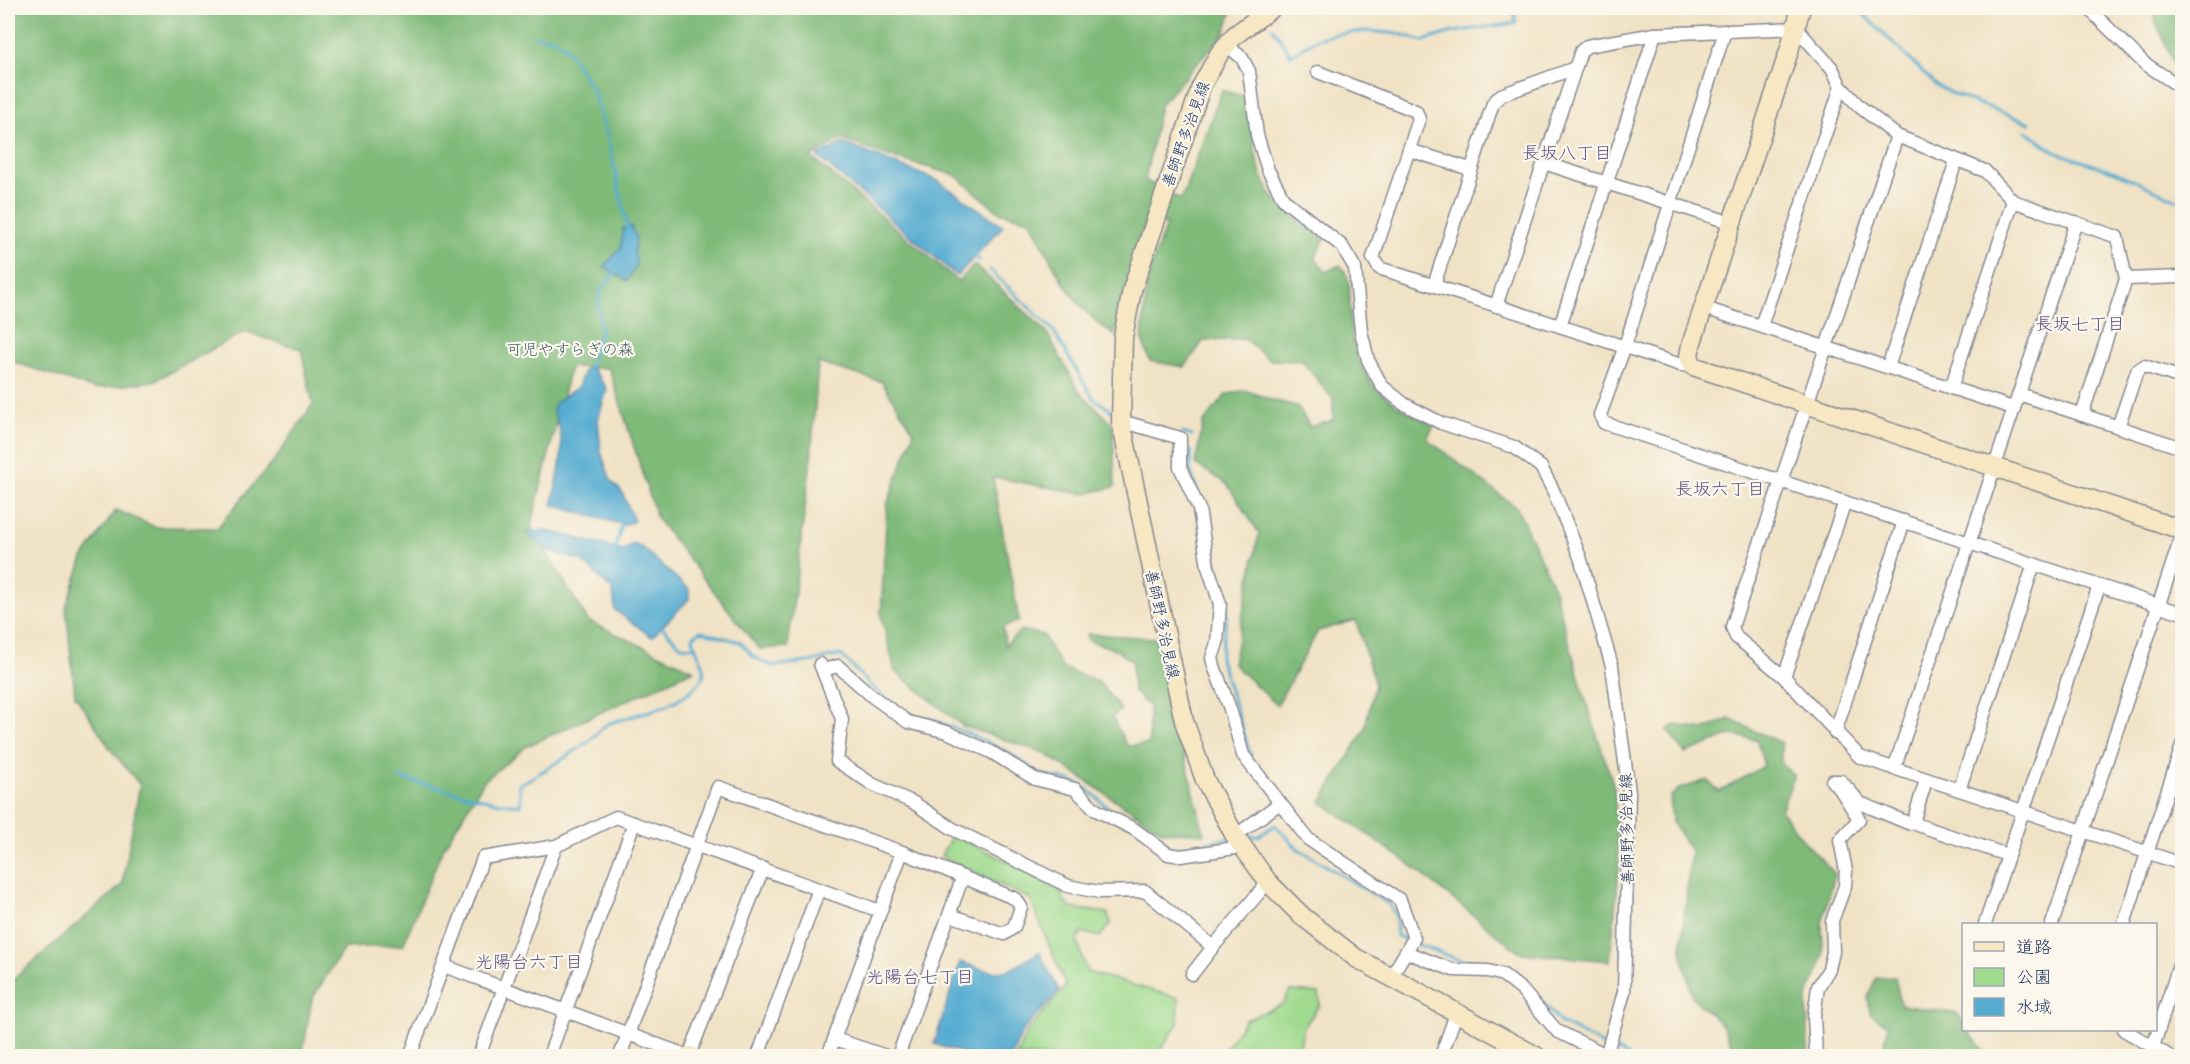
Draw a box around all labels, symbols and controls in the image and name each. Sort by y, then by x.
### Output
street label: 善師野多治見線 [1156,78,1214,190]
district label: 長坂八丁目 [1522,140,1612,164]
district label: 長坂七丁目 [2035,311,2125,335]
park label: 可児やすらぎの森 [506,338,634,359]
district label: 長坂六丁目 [1675,476,1765,500]
street label: 善師野多治見線 [1142,567,1185,681]
street label: 善師野多治見線 [1614,773,1637,885]
legend [1962,923,2157,1031]
text: 道路 [2016,934,2052,958]
district label: 光陽台六丁目 [475,949,583,973]
district label: 光陽台七丁目 [866,964,974,988]
text: 公園 [2016,964,2052,988]
text: 水域 [2016,994,2052,1018]

